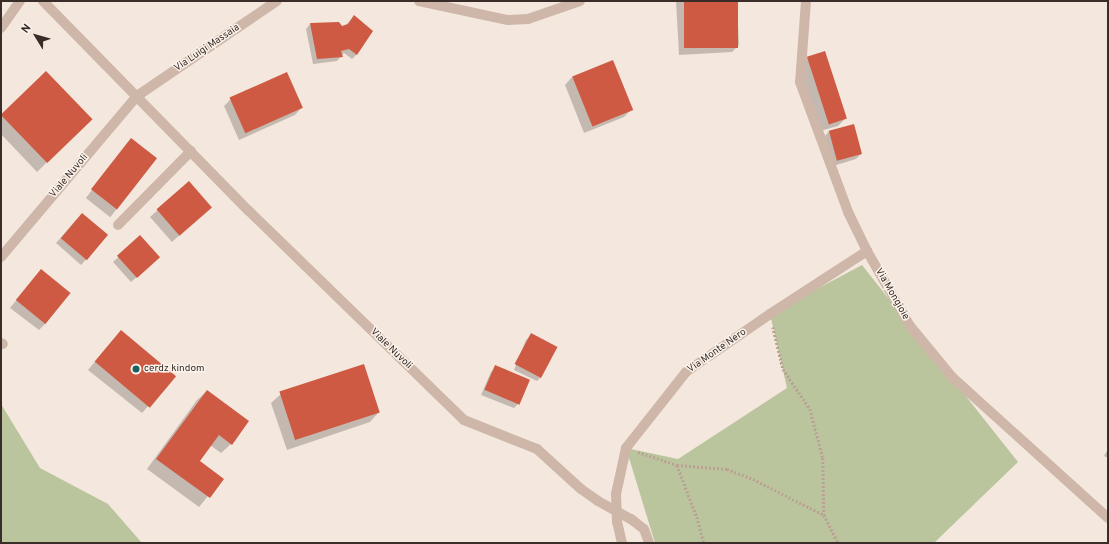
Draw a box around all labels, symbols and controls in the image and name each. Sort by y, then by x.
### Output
north arrow [16,16,56,56]
text: N [18,21,34,36]
street label: Via Luigi Massaia [172,22,242,74]
street label: Viale Nuvoli [47,152,91,200]
street label: Via Mongioie [872,266,912,322]
street label: Viale Nuvoli [368,326,414,372]
street label: Via Monte Nero [685,326,749,376]
place label: cerdz kindom [144,363,204,375]
marker: cerdz kindom [131,364,141,374]

